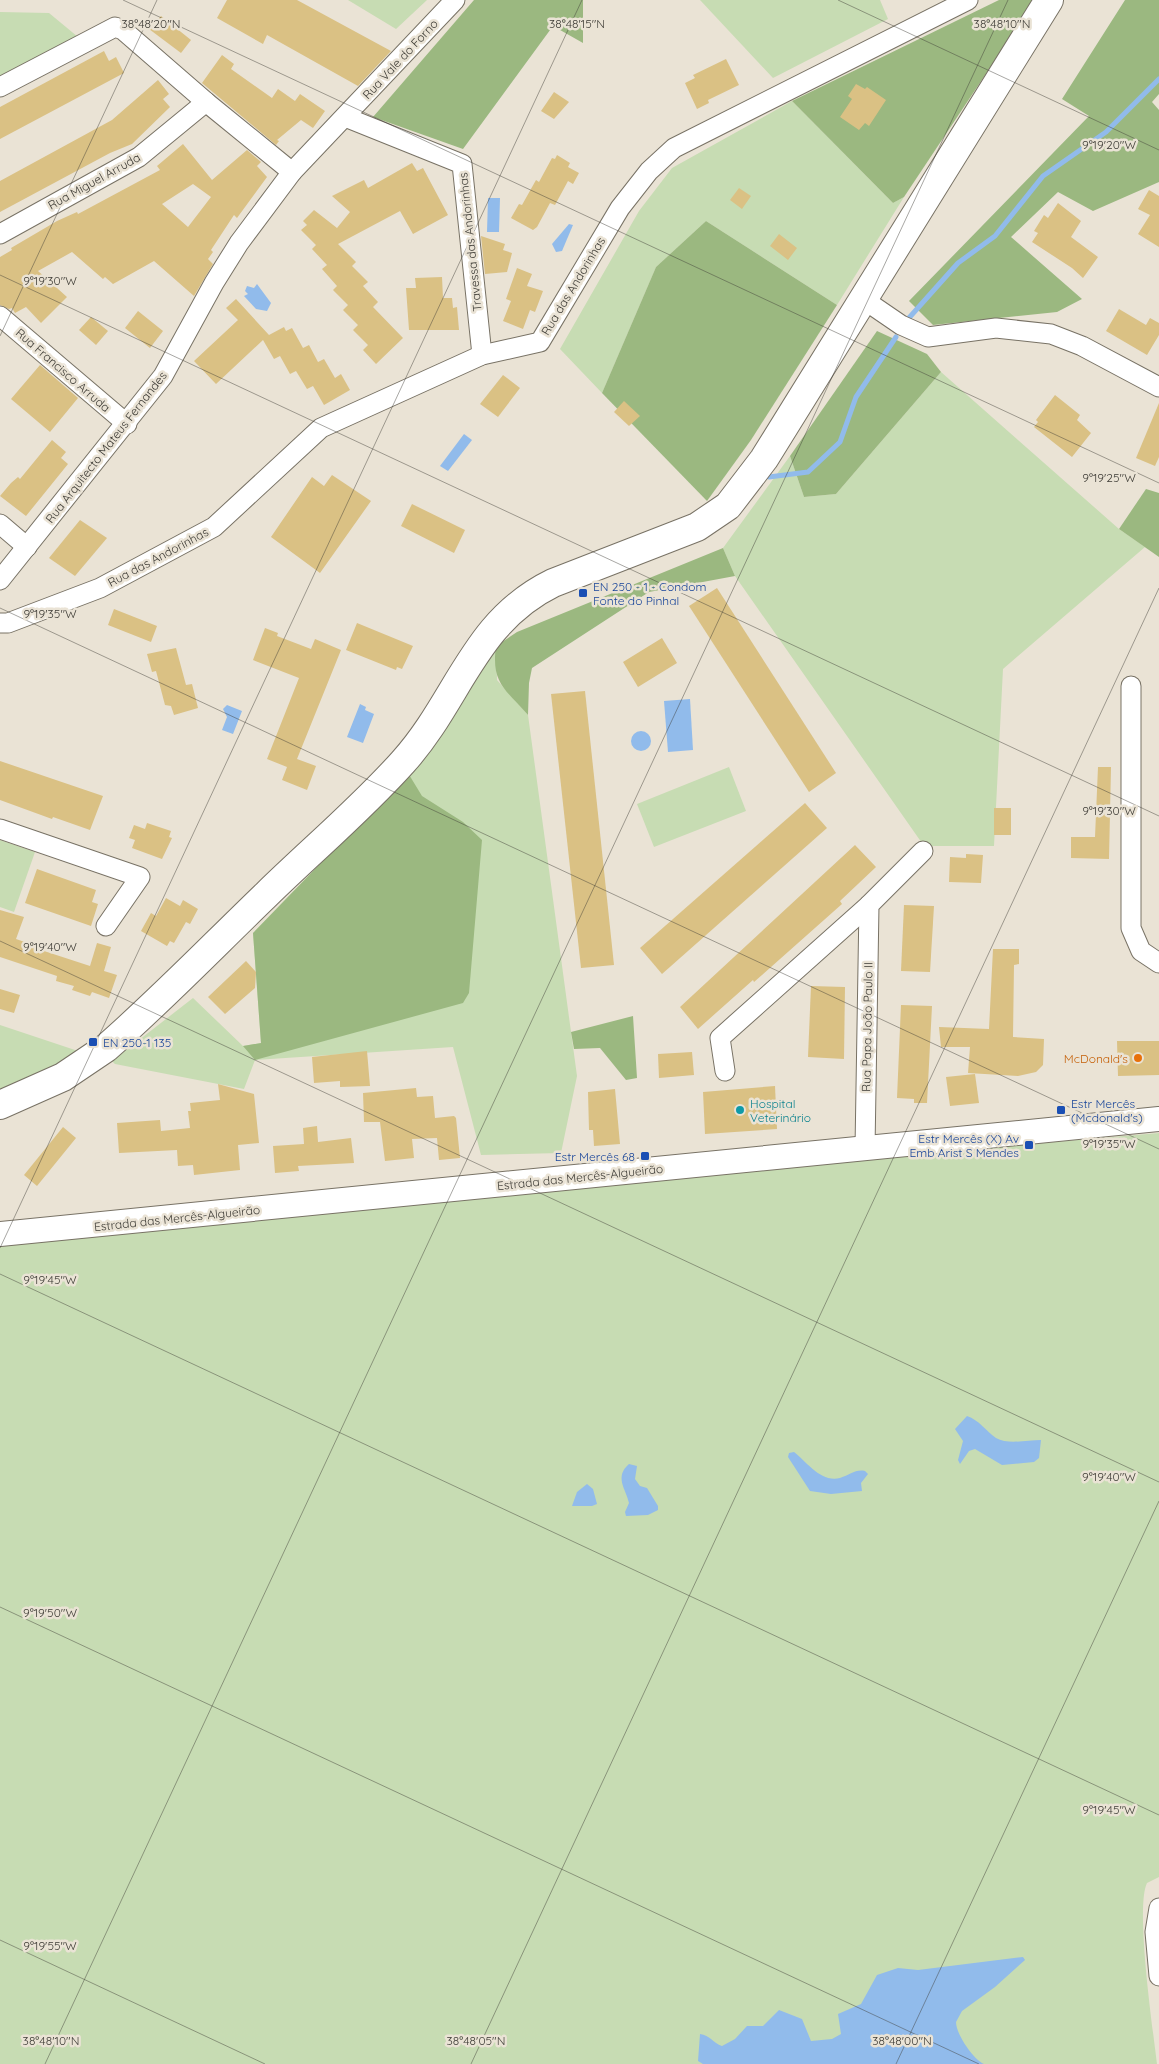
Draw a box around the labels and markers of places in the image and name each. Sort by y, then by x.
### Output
place label: EN 250 - 1 - Condom Fonte do Pinhal [593,579,707,608]
marker: EN 250 - 1 - Condom Fonte do Pinhal [577,587,589,599]
place label: EN 250-1 135 [103,1035,171,1050]
marker: EN 250-1 135 [87,1036,99,1048]
place label: McDonald's [1064,1051,1128,1066]
marker: McDonald's [1132,1052,1144,1064]
place label: Hospital Veterinário [750,1096,811,1125]
place label: Estr Mercês (Mcdonald's) [1071,1096,1143,1125]
marker: Hospital Veterinário [734,1104,746,1116]
marker: Estr Mercês (Mcdonald's) [1055,1104,1067,1116]
place label: Estr Mercês (X) Av Emb Arist S Mendes [909,1131,1019,1160]
marker: Estr Mercês (X) Av Emb Arist S Mendes [1023,1139,1035,1151]
place label: Estr Mercês 68 [555,1149,635,1164]
marker: Estr Mercês 68 [639,1150,651,1162]

